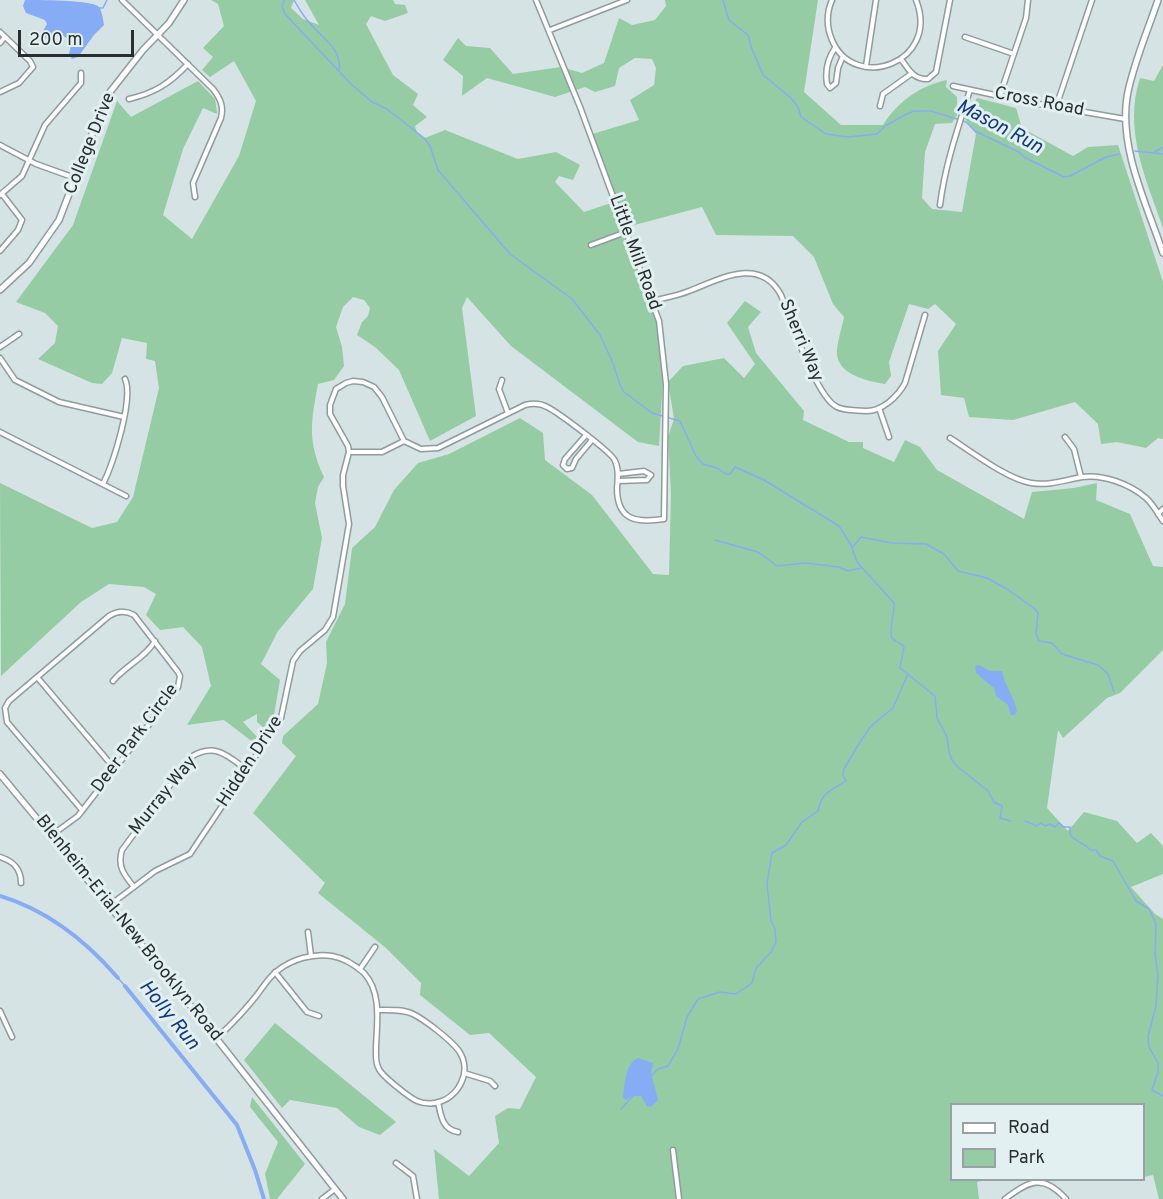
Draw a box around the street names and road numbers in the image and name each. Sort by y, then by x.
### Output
street label: Cross Road [992,84,1086,122]
street label: College Drive [61,90,121,198]
street label: Little Mill Road [603,193,665,313]
street label: Sherri Way [773,297,827,385]
street label: Deer Park Circle [88,680,184,798]
street label: Hidden Drive [214,712,288,812]
street label: Murray Way [126,752,202,840]
street label: Blenheim-Erial-New Brooklyn Road [30,811,226,1047]

